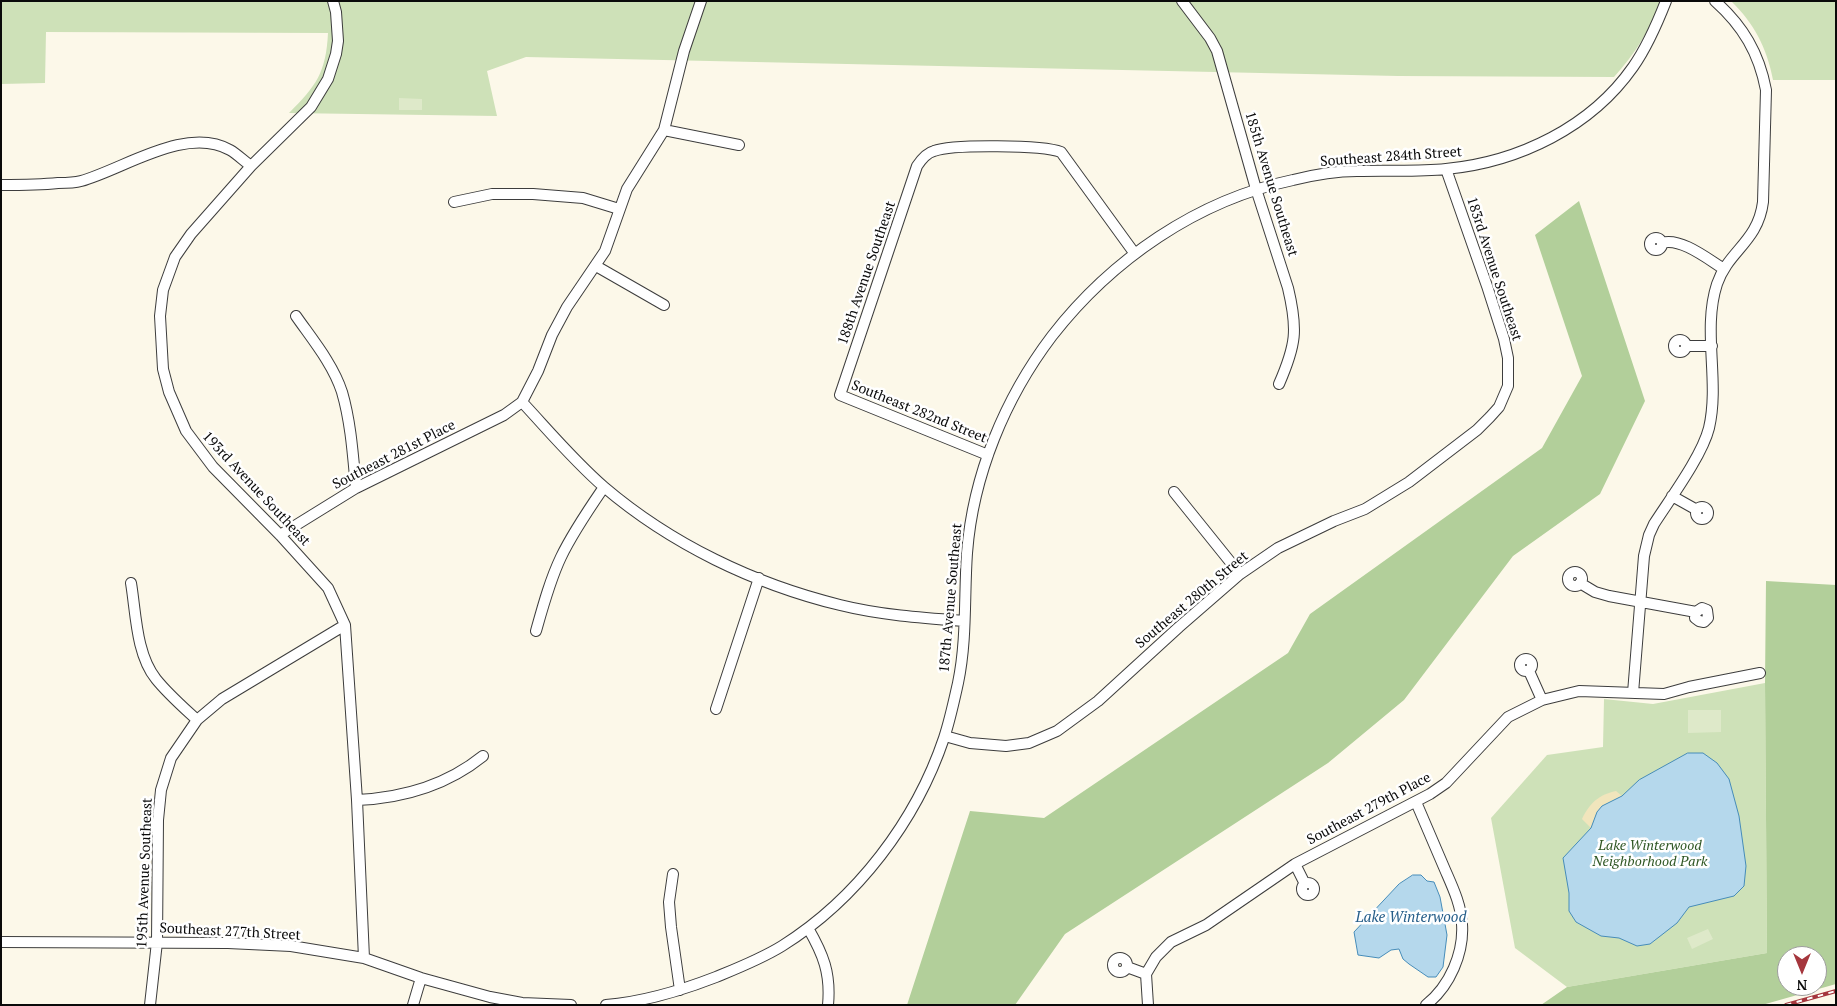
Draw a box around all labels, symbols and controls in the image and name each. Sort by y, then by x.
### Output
street label: 185th Avenue Southeast [1241,110,1301,258]
street label: Southeast 284th Street [1320,144,1462,170]
street label: 183rd Avenue Southeast [1463,195,1525,343]
street label: 188th Avenue Southeast [835,199,899,347]
street label: Southeast 282nd Street [849,377,989,447]
street label: Southeast 281st Place [330,417,458,493]
street label: 193rd Avenue Southeast [199,428,313,550]
street label: 187th Avenue Southeast [936,523,966,673]
street label: Southeast 280th Street [1132,548,1252,652]
street label: Southeast 279th Place [1304,769,1434,849]
street label: 195th Avenue Southeast [134,798,156,948]
park label: Lake Winterwood Neighborhood Park [1592,838,1708,870]
water label: Lake Winterwood [1355,909,1467,927]
street label: Southeast 277th Street [159,920,301,944]
north arrow [1777,946,1827,996]
text: N [1797,976,1807,995]

